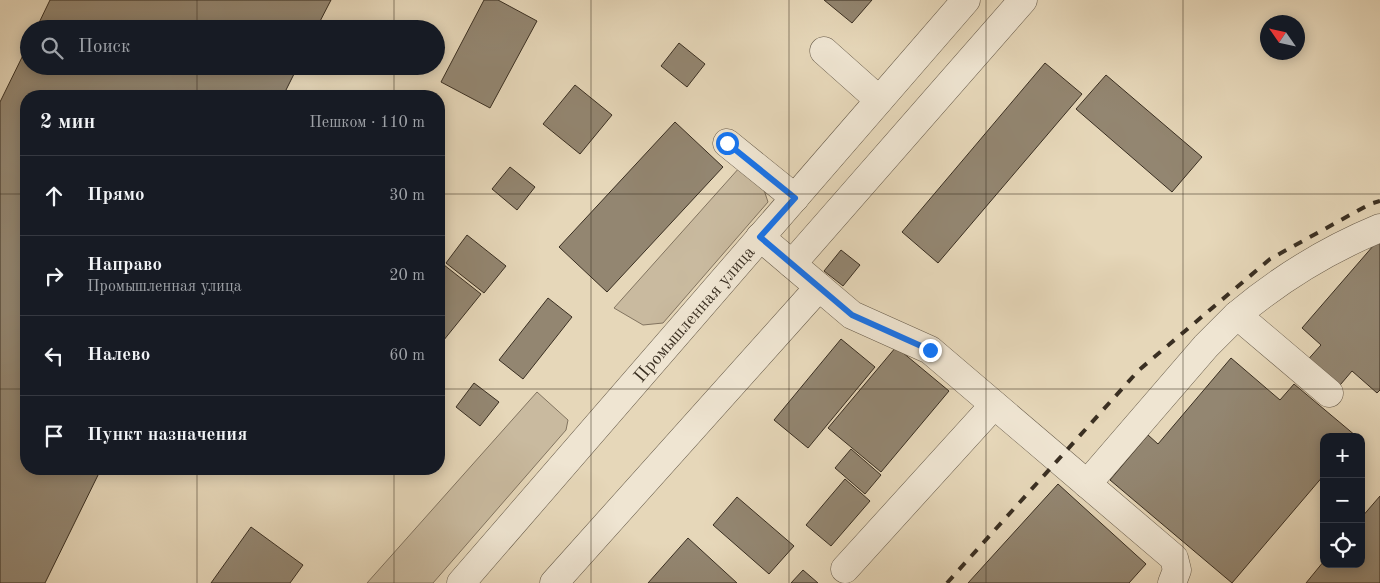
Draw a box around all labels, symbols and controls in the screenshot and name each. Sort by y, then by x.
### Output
north arrow [1260,15,1305,60]
search box [20,20,445,75]
icon: search [38,34,66,62]
text: Поиск [78,38,130,57]
text: 2 мин [40,112,95,133]
text: Пешком · 110 m [309,115,425,131]
route start [716,132,739,155]
icon: ahead [40,182,68,210]
text: Прямо [87,186,145,205]
text: 30 m [389,188,425,204]
street label: Промышленная улица [631,243,759,386]
text: Направо [87,256,162,275]
icon: right [40,262,68,290]
text: 20 m [389,268,425,284]
text: Промышленная улица [87,279,242,295]
route end [919,339,942,362]
icon: left [40,342,68,370]
text: Налево [87,346,150,365]
text: 60 m [389,348,425,364]
icon: arrive [40,422,68,450]
text: Пункт назначения [87,426,247,445]
map controls [1320,433,1365,568]
button: + [1320,433,1365,478]
button: − [1320,478,1365,523]
button: locate [1320,523,1365,568]

